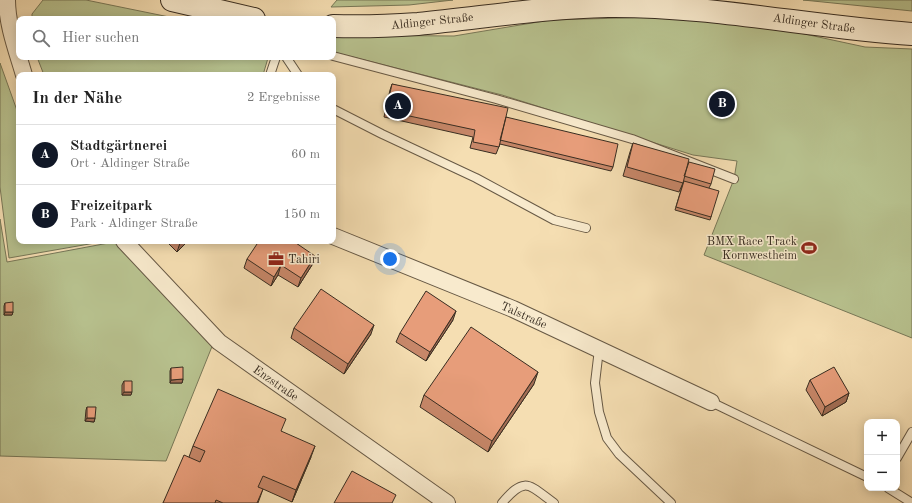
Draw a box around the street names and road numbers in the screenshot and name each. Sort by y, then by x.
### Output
street label: Aldinger Straße [390,12,474,32]
street label: Aldinger Straße [772,12,856,36]
street label: Talstraße [499,300,549,332]
street label: Enzstraße [251,364,301,404]

